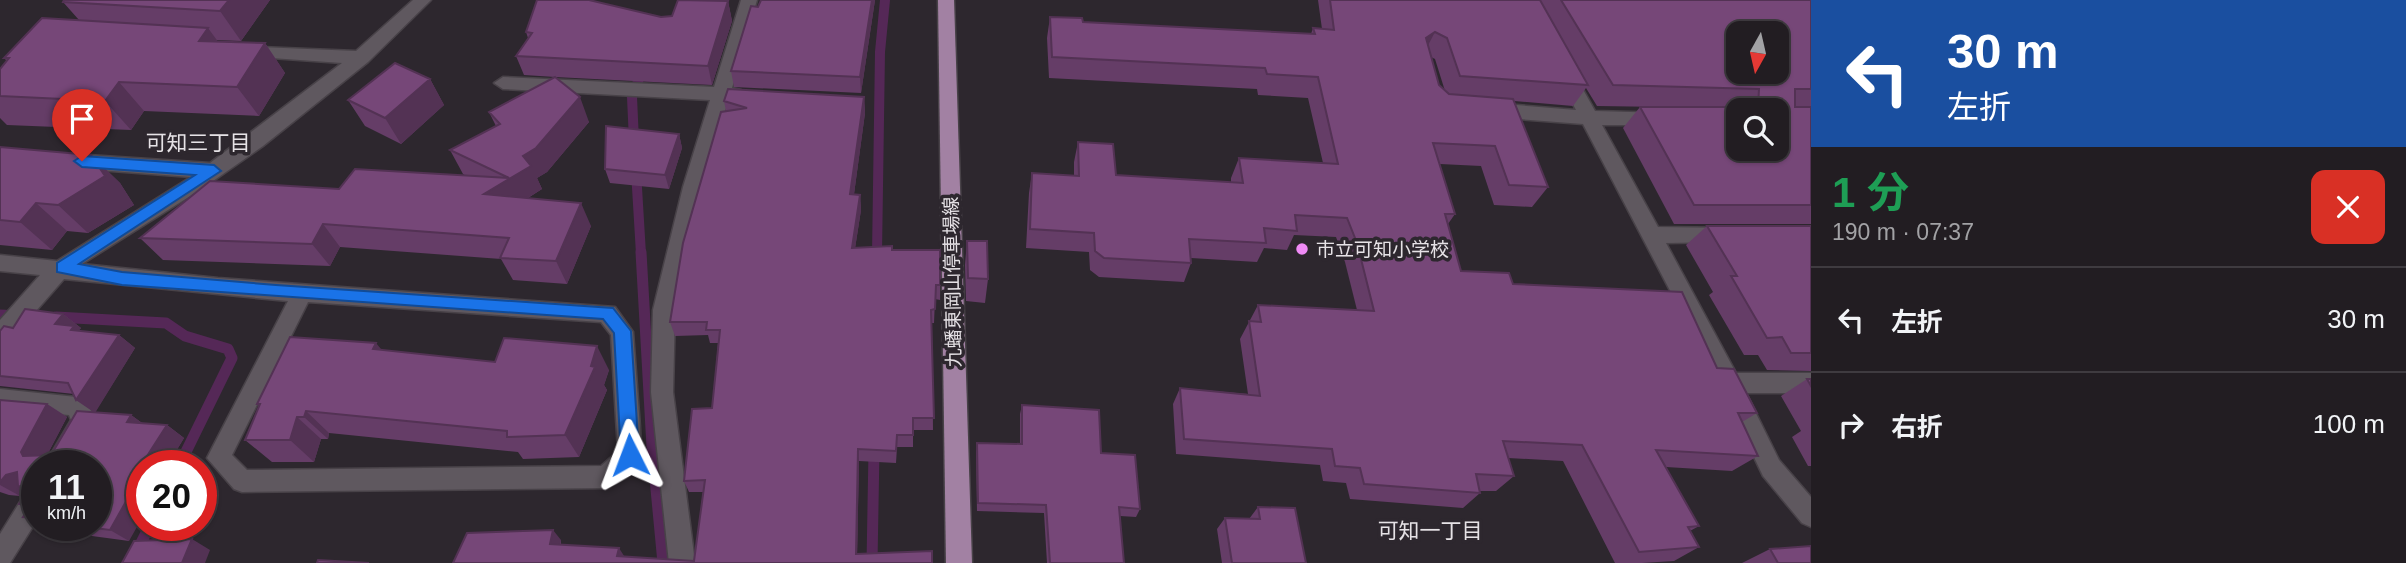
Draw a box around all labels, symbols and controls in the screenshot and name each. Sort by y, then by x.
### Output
north arrow [1726,21,1788,84]
map controls [1726,21,1789,161]
text: 30 m [1947,24,2059,78]
icon: left [1832,28,1923,119]
pin [52,89,112,161]
text: 左折 [1947,89,2011,125]
button: search [1726,98,1789,161]
icon: arrive [63,100,101,138]
district label: 可知三丁目 [146,131,251,154]
text: 1 分 [1832,169,1909,216]
button: close [2311,170,2385,244]
street label: 九蟠東岡山停車場線 [941,196,964,368]
text: 190 m · 07:37 [1832,219,1974,245]
place label: 市立可知小学校 [1316,239,1449,260]
marker: 市立可知小学校 [1294,241,1310,257]
icon: left [1832,301,1870,339]
text: 30 m [2327,304,2385,334]
text: 左折 [1891,307,1943,337]
icon: right [1832,406,1870,444]
text: 100 m [2313,409,2385,439]
text: 右折 [1891,412,1943,442]
position arrow [593,418,667,492]
speed limit sign: 20 [126,450,217,541]
text: 11 [48,467,85,506]
text: km/h [47,503,86,523]
district label: 可知一丁目 [1378,519,1483,542]

